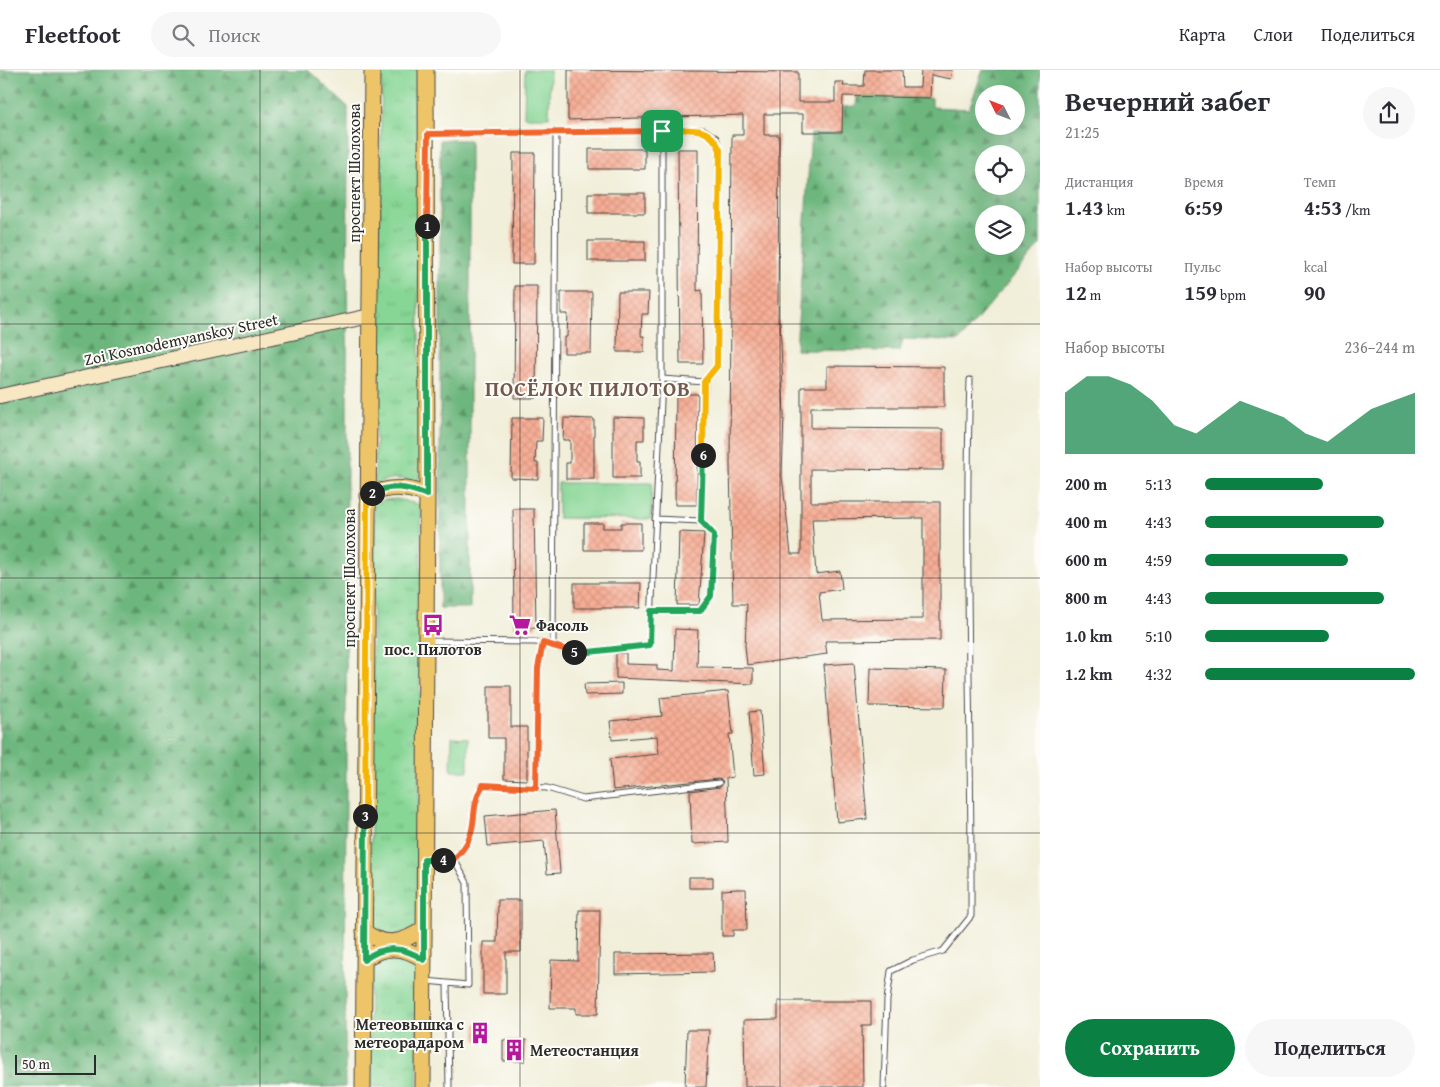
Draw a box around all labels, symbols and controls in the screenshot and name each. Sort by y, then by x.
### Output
search box [151,12,501,57]
text: Fleetfoot [25,17,121,52]
icon: search [169,21,197,49]
text: Поиск [209,21,260,49]
text: Карта [1179,21,1226,48]
text: Слои [1254,21,1293,48]
text: Поделиться [1321,21,1415,48]
text: Вечерний забег [1065,80,1270,121]
north arrow [975,85,1025,135]
map controls [975,85,1025,255]
button: share [1363,87,1415,139]
street label: проспект Шолохова [342,103,366,243]
pin [641,110,683,152]
icon: arrive [648,117,676,145]
text: 21:25 [1065,120,1100,144]
button: locate [975,145,1025,195]
text: Дистанция [1065,172,1133,192]
text: Время [1184,172,1223,192]
text: Темп [1304,172,1336,192]
text: 1.43 [1065,192,1104,223]
text: 6:59 [1184,192,1223,223]
text: 4:53 [1304,192,1342,223]
text: km [1104,200,1125,220]
text: /km [1342,200,1370,220]
button: layers [975,205,1025,255]
pin: 1 [414,214,440,238]
text: 1 [424,216,431,236]
text: Набор высоты [1065,257,1152,277]
text: Пульс [1184,257,1221,277]
text: kcal [1304,257,1328,277]
text: 12 [1065,277,1087,308]
text: 159 [1184,277,1217,308]
text: 90 [1304,277,1325,308]
text: m [1087,285,1101,305]
text: bpm [1217,285,1246,305]
street label: Zoi Kosmodemyanskoy Street [82,307,280,371]
text: Набор высоты [1065,335,1165,359]
text: 236–244 m [1345,335,1415,359]
district label: ПОСЁЛОК ПИЛОТОВ [485,373,691,404]
pin: 6 [690,442,716,468]
text: 6 [700,445,707,465]
text: 200 m [1065,472,1107,496]
text: 5:13 [1145,472,1172,496]
pin: 2 [360,480,384,506]
text: 2 [369,483,376,503]
street label: проспект Шолохова [337,508,361,648]
text: 400 m [1065,510,1107,534]
text: 4:43 [1145,510,1172,534]
text: 600 m [1065,548,1107,572]
text: 4:59 [1145,548,1172,572]
text: 800 m [1065,586,1107,610]
text: 4:43 [1145,586,1172,610]
bus stop icon: пос. Пилотов [420,612,446,638]
supermarket icon: Фасоль [507,612,533,638]
place label: Фасоль [536,613,589,637]
text: 1.0 km [1065,624,1112,648]
text: 5:10 [1145,624,1172,648]
place label: пос. Пилотов [384,637,482,661]
pin: 5 [562,640,586,664]
text: 5 [571,642,578,662]
text: 1.2 km [1065,662,1112,686]
text: 4:32 [1145,662,1172,686]
pin: 3 [352,804,378,828]
text: 3 [362,806,369,826]
pin: 4 [430,848,456,872]
text: 4 [440,850,447,870]
place label: Метеовышка с метеорадаром [354,1012,465,1054]
button: Сохранить [1065,1019,1235,1077]
button: Поделиться [1245,1019,1415,1077]
building icon: Метеовышка с метеорадаром [467,1020,493,1046]
building icon: Метеостанция [501,1037,527,1063]
place label: Метеостанция [530,1038,639,1062]
scale bar [15,1052,96,1075]
text: 50 m [22,1054,50,1074]

